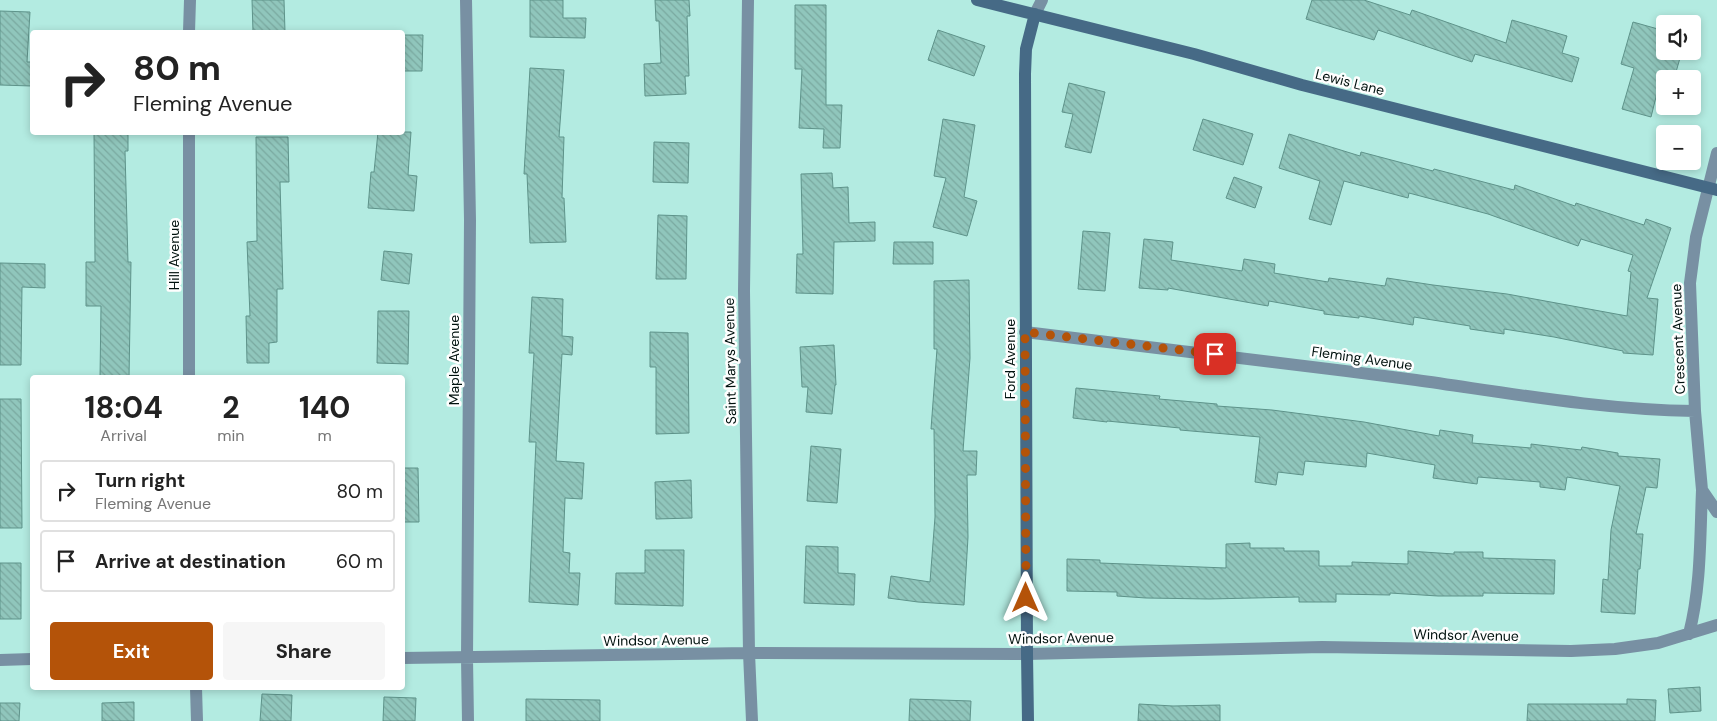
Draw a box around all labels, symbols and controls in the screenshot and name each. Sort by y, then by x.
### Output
map controls [1656,15,1701,170]
button: sound [1656,15,1701,60]
text: 80 m [133,45,221,91]
icon: right [50,50,115,115]
street label: Lewis Lane [1314,65,1386,99]
button: + [1656,70,1701,115]
text: Fleming Avenue [133,89,293,118]
button: − [1656,125,1701,170]
street label: Hill Avenue [165,220,183,290]
street label: Crescent Avenue [1667,283,1689,395]
street label: Saint Marys Avenue [720,298,740,424]
street label: Maple Avenue [445,315,463,405]
street label: Ford Avenue [1001,319,1019,399]
pin [1194,333,1236,375]
icon: arrive [1201,340,1229,368]
street label: Fleming Avenue [1310,342,1414,374]
text: 18:04 [85,388,163,427]
text: 2 [222,388,239,427]
text: 140 [299,388,350,427]
text: Arrival [100,425,147,446]
text: min [217,425,244,446]
text: m [318,425,332,446]
text: Turn right [95,468,185,493]
icon: right [52,477,80,505]
text: 80 m [336,479,383,504]
text: Fleming Avenue [95,493,211,514]
icon: arrive [52,547,80,575]
text: Arrive at destination [95,549,286,574]
text: 60 m [336,549,383,574]
position arrow [999,571,1051,623]
button: Exit [50,622,213,680]
button: Share [223,622,385,680]
street label: Windsor Avenue [1413,625,1519,645]
street label: Windsor Avenue [1008,628,1114,648]
street label: Windsor Avenue [603,630,709,650]

